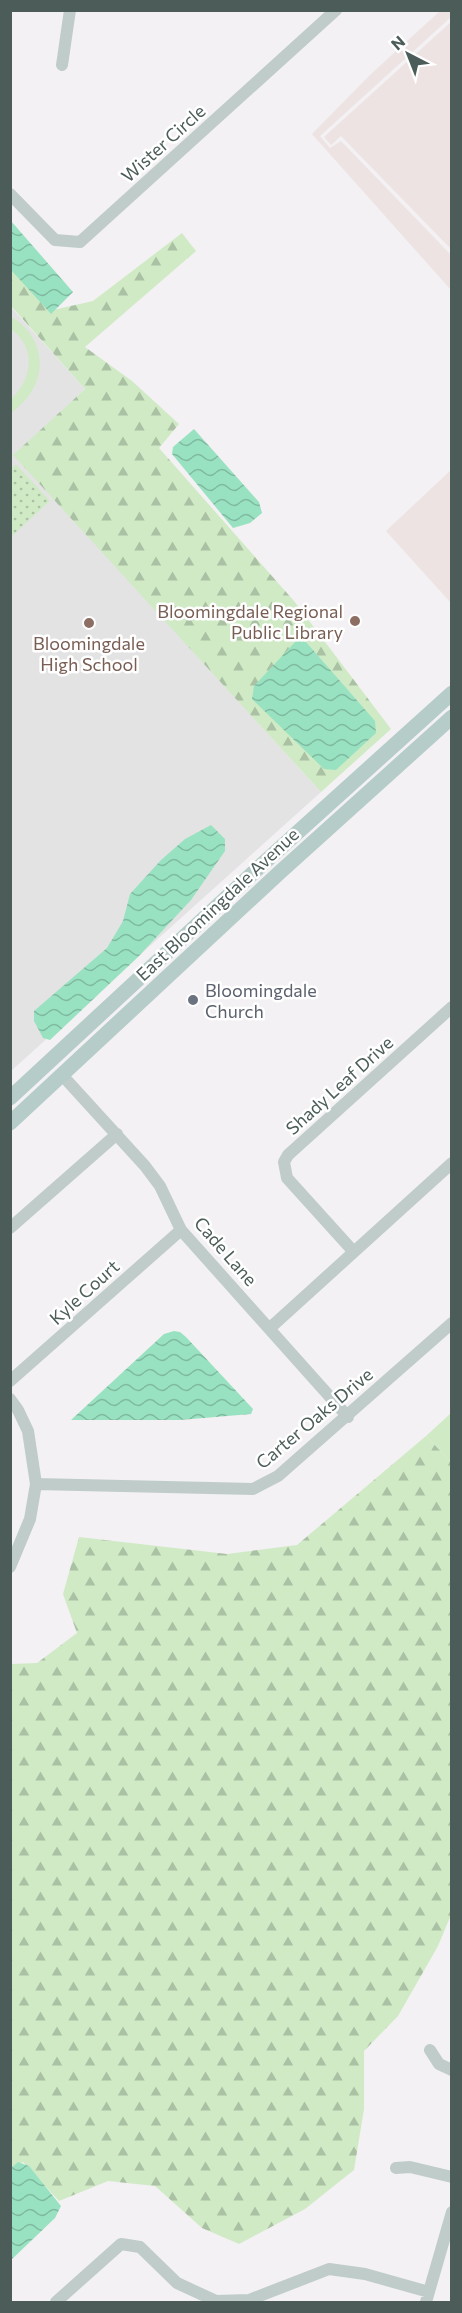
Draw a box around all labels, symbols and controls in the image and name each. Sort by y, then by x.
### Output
north arrow [378,24,438,84]
text: N [387,31,408,54]
street label: Wister Circle [117,100,209,186]
place label: Bloomingdale Regional Public Library [157,600,343,643]
marker: Bloomingdale Regional Public Library [348,614,362,628]
marker: Bloomingdale High School [82,616,96,630]
place label: Bloomingdale High School [33,632,145,675]
street label: East Bloomingdale Avenue [131,823,303,985]
place label: Bloomingdale Church [205,979,317,1022]
marker: Bloomingdale Church [186,993,200,1007]
street label: Shady Leaf Drive [281,1031,397,1139]
street label: Cade Lane [190,1212,262,1290]
street label: Kyle Court [45,1255,123,1329]
street label: Carter Oaks Drive [251,1363,377,1473]

